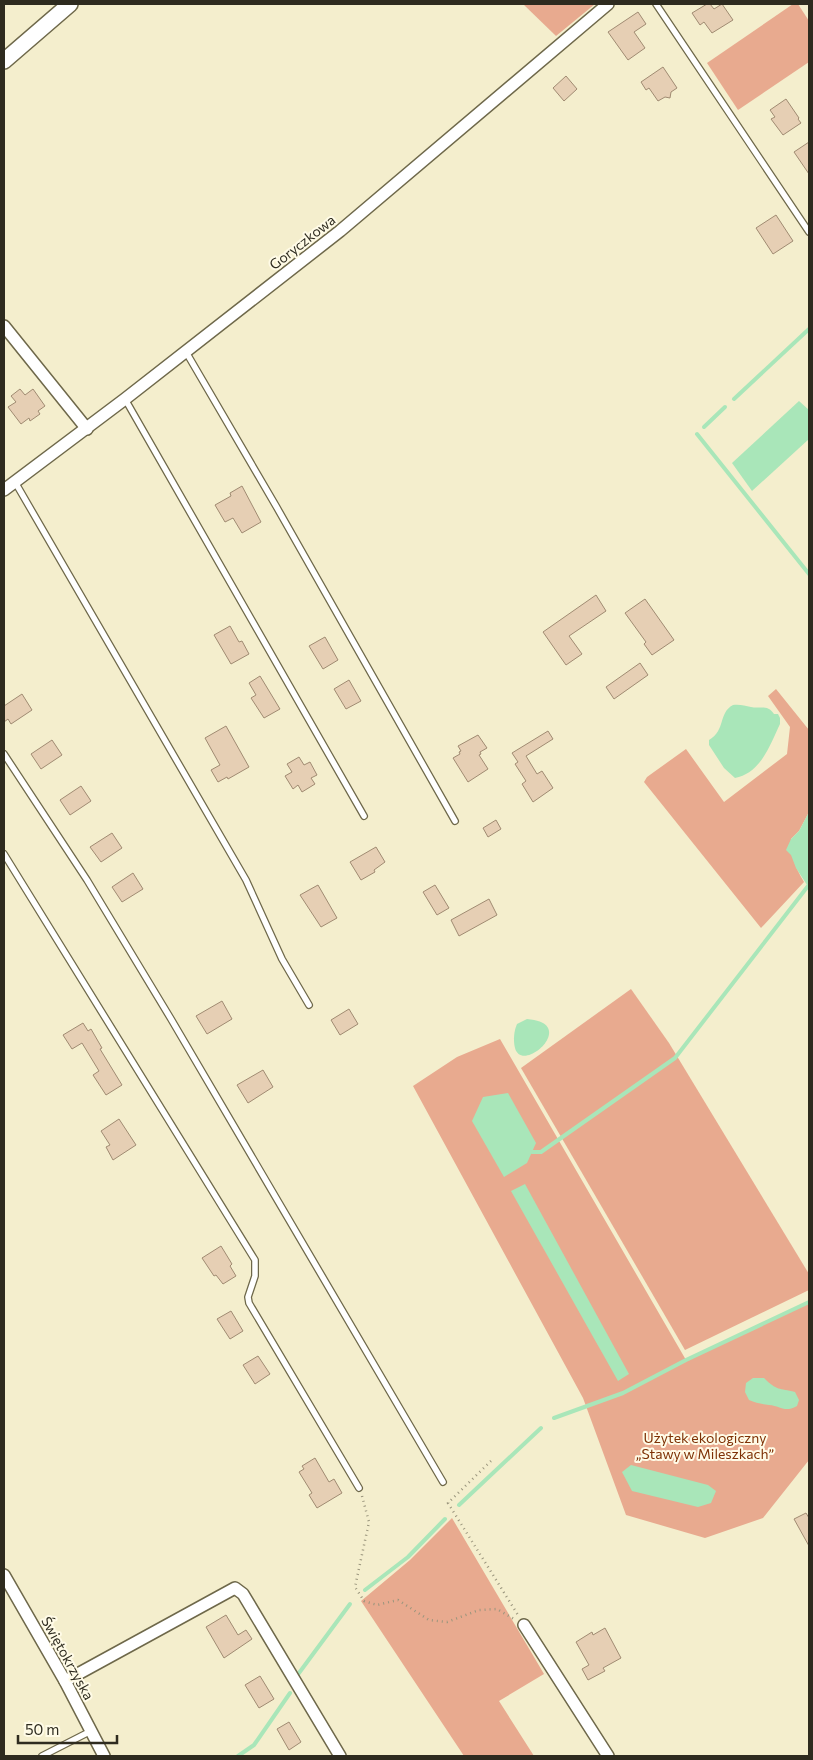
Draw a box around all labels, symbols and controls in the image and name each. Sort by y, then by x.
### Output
street label: Goryczkowa [266,211,338,273]
park label: Użytek ekologiczny „Stawy w Mileszkach” [636,1429,774,1462]
street label: Świętokrzyska [38,1613,98,1703]
scale bar [18,1712,116,1744]
text: 50 m [25,1720,59,1738]

